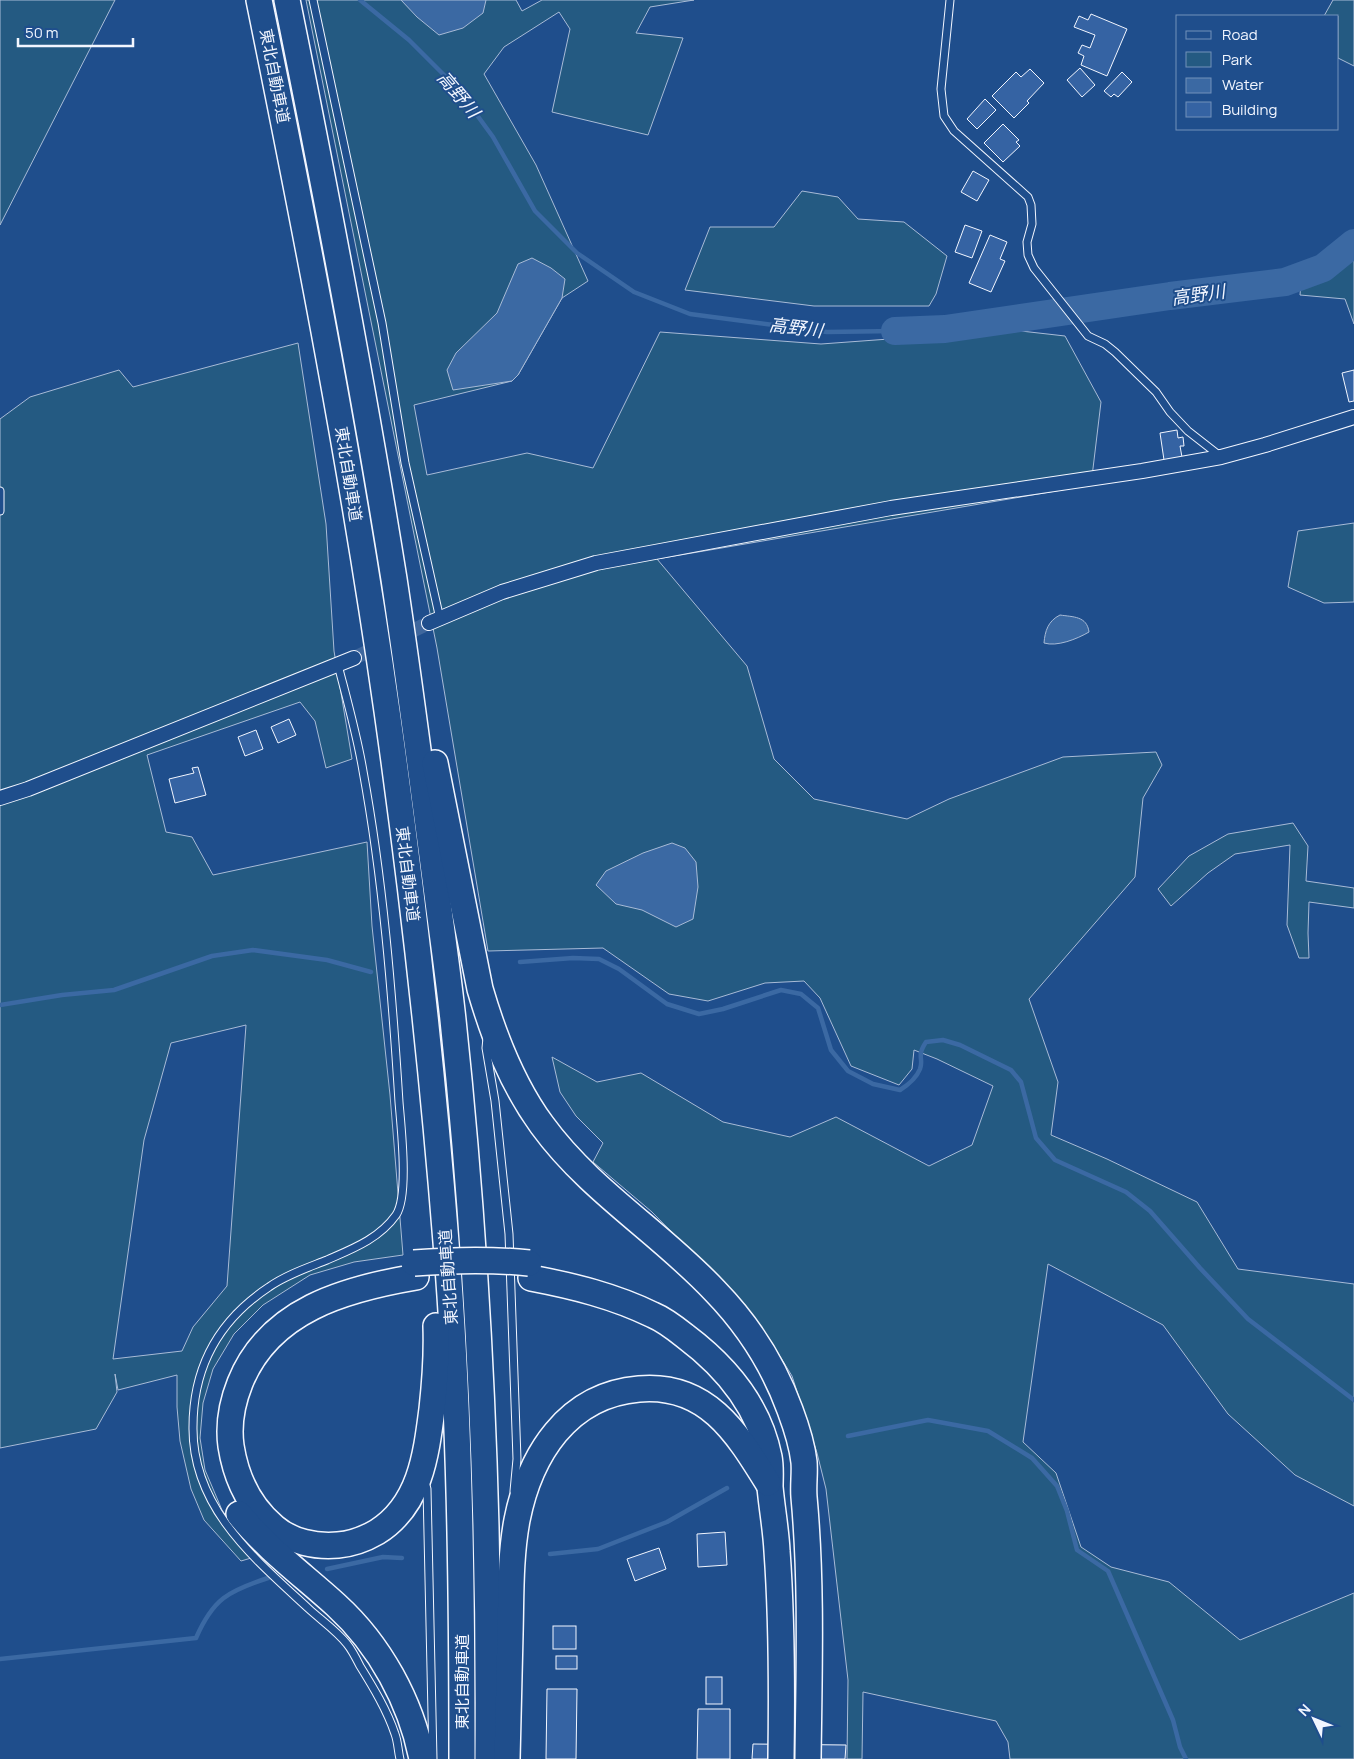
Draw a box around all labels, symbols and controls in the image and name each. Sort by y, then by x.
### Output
scale bar [18,15,132,47]
legend [1176,15,1339,130]
text: 50 m [25,22,59,43]
text: Road [1222,24,1258,45]
street label: 東北自動車道 [255,27,295,125]
text: Park [1222,49,1252,70]
water label: 高野川 [432,66,487,124]
text: Water [1222,74,1264,95]
text: Building [1222,99,1277,120]
water label: 高野川 [1170,278,1228,310]
water label: 高野川 [768,312,826,342]
street label: 東北自動車道 [331,425,367,523]
street label: 東北自動車道 [391,825,425,923]
street label: 東北自動車道 [434,1228,462,1326]
street label: 東北自動車道 [451,1634,473,1730]
north arrow [1289,1694,1339,1744]
text: N [1294,1700,1315,1720]

